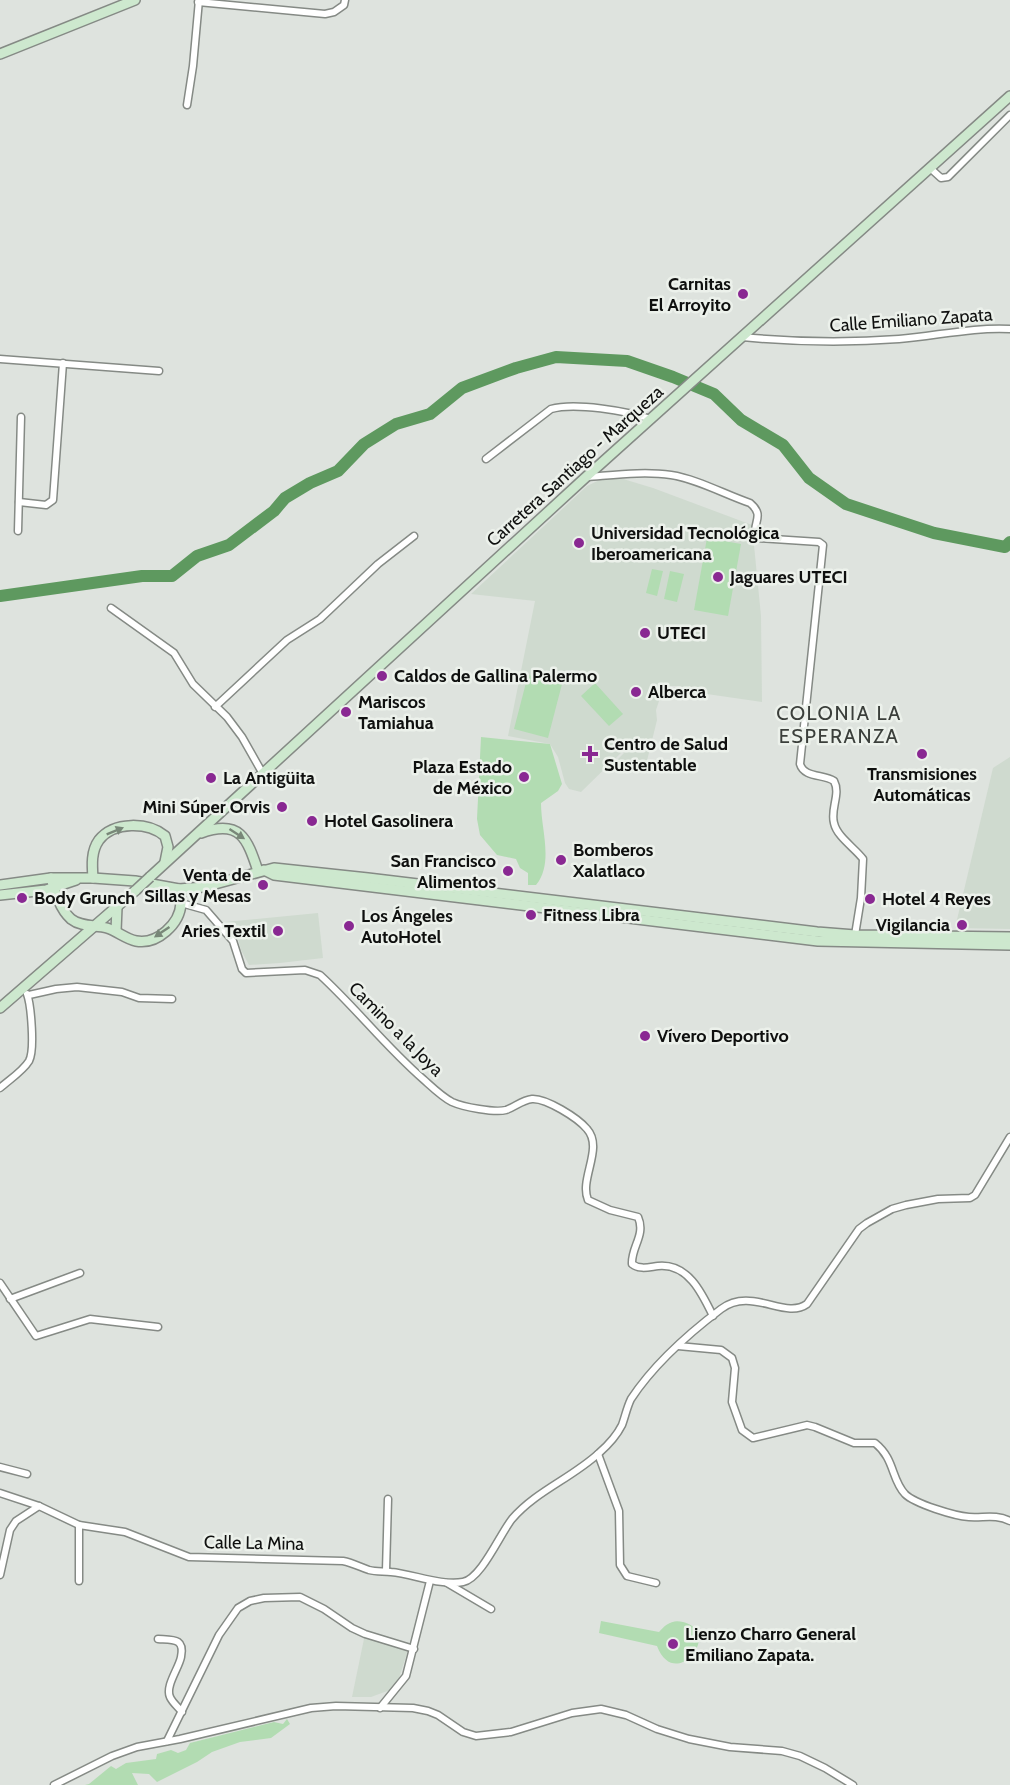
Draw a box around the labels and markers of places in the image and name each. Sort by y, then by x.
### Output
place label: Carnitas El Arroyito [649,273,731,316]
marker: Carnitas El Arroyito [736,287,750,301]
place label: Universidad Tecnológica Iberoamericana [591,522,780,565]
marker: Universidad Tecnológica Iberoamericana [572,536,586,550]
place label: Jaguares UTECI [729,566,848,588]
marker: Jaguares UTECI [711,570,725,584]
place label: UTECI [657,622,706,644]
marker: UTECI [638,626,652,640]
place label: Caldos de Gallina Palermo [394,665,597,687]
marker: Caldos de Gallina Palermo [375,669,389,683]
place label: Alberca [648,681,706,703]
marker: Alberca [629,685,643,699]
place label: Mariscos Tamiahua [358,691,434,734]
marker: Mariscos Tamiahua [339,705,353,719]
place label: Centro de Salud Sustentable [604,733,728,776]
marker: Centro de Salud Sustentable [581,745,599,763]
marker: Transmisiones Automáticas [915,747,929,761]
place label: Plaza Estado de México [413,756,512,799]
place label: Transmisiones Automáticas [867,763,977,806]
place label: La Antigüita [223,767,315,789]
marker: Plaza Estado de México [517,770,531,784]
marker: La Antigüita [204,771,218,785]
place label: Mini Súper Orvis [142,796,270,818]
marker: Mini Súper Orvis [275,800,289,814]
place label: Hotel Gasolinera [324,810,453,832]
marker: Hotel Gasolinera [305,814,319,828]
place label: Bomberos Xalatlaco [572,839,654,882]
place label: San Francisco Alimentos [391,850,496,893]
marker: Bomberos Xalatlaco [554,853,568,867]
place label: Venta de Sillas y Mesas [144,864,251,907]
marker: San Francisco Alimentos [501,864,515,878]
marker: Venta de Sillas y Mesas [256,878,270,892]
place label: Body Grunch [34,887,135,909]
place label: Hotel 4 Reyes [882,888,991,910]
marker: Body Grunch [15,891,29,905]
marker: Hotel 4 Reyes [863,892,877,906]
place label: Fitness Libra [543,904,640,926]
place label: Los Ángeles AutoHotel [361,905,453,948]
marker: Fitness Libra [524,908,538,922]
place label: Vigilancia [876,914,950,936]
marker: Vigilancia [955,918,969,932]
marker: Los Ángeles AutoHotel [342,919,356,933]
place label: Aries Textil [182,920,266,942]
marker: Aries Textil [271,924,285,938]
place label: Vívero Deportivo [657,1025,789,1047]
marker: Vívero Deportivo [638,1029,652,1043]
place label: Lienzo Charro General Emiliano Zapata. [685,1623,856,1666]
marker: Lienzo Charro General Emiliano Zapata. [666,1637,680,1651]

